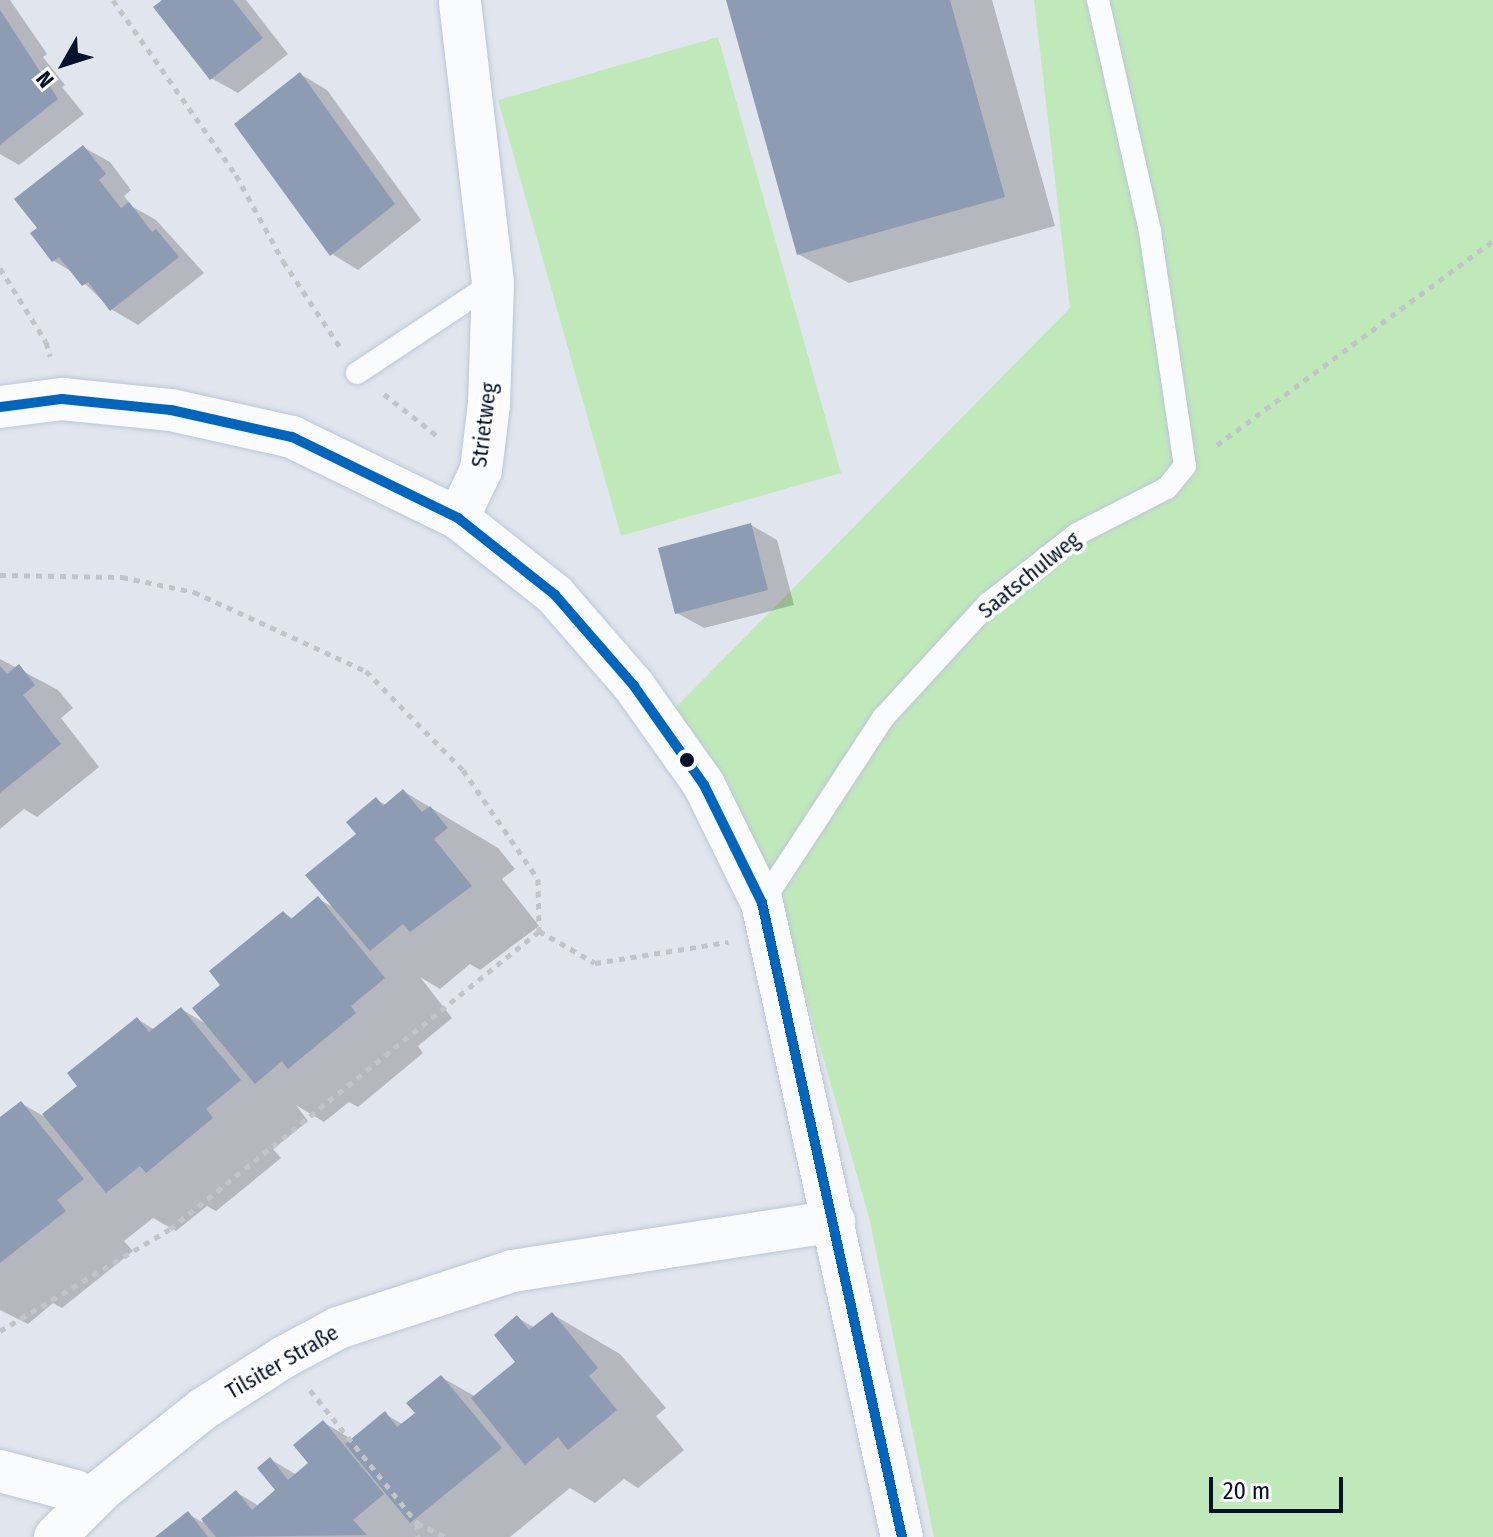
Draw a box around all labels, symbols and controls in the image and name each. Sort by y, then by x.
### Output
north arrow [24,24,104,104]
text: N [30,66,60,93]
street label: Strietweg [466,381,502,469]
street label: Saatschulweg [973,526,1085,624]
unlabelled marker [679,752,695,768]
street label: Tilsiter Straße [221,1319,343,1405]
scale bar [1213,1461,1347,1511]
text: 20 m [1223,1477,1270,1505]

